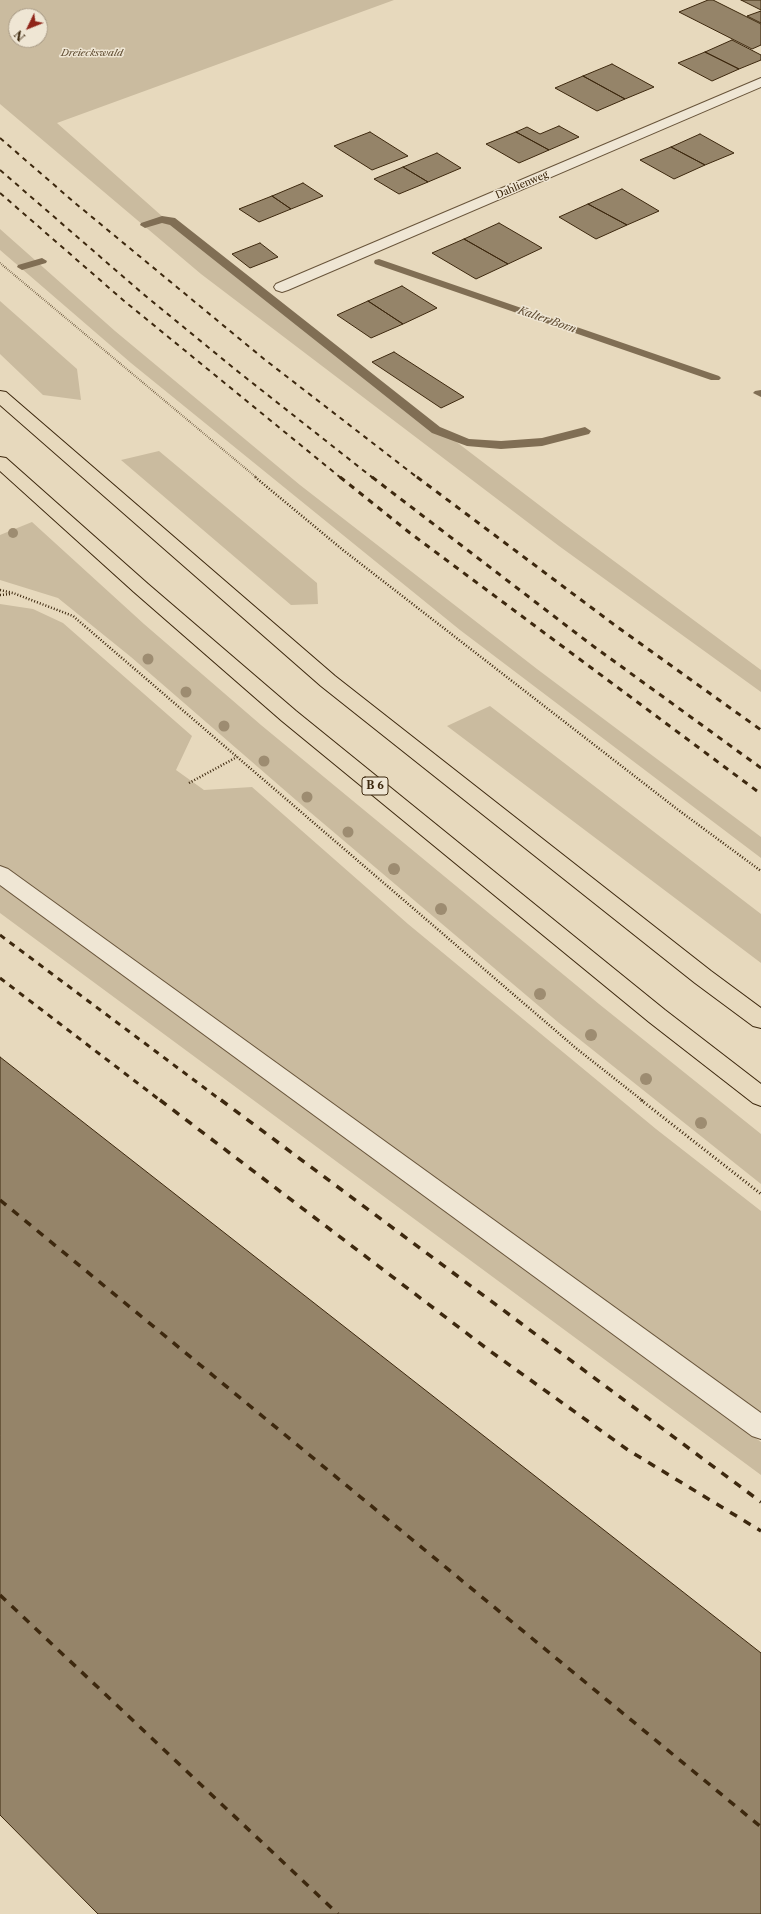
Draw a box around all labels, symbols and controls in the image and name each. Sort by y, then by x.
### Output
north arrow [8,8,48,48]
text: N [12,27,28,44]
park label: Dreieckswald [61,47,123,59]
street label: Dahlienweg [494,169,550,201]
water label: Kalter Born [516,304,578,336]
road number: B 6 [362,777,388,795]

